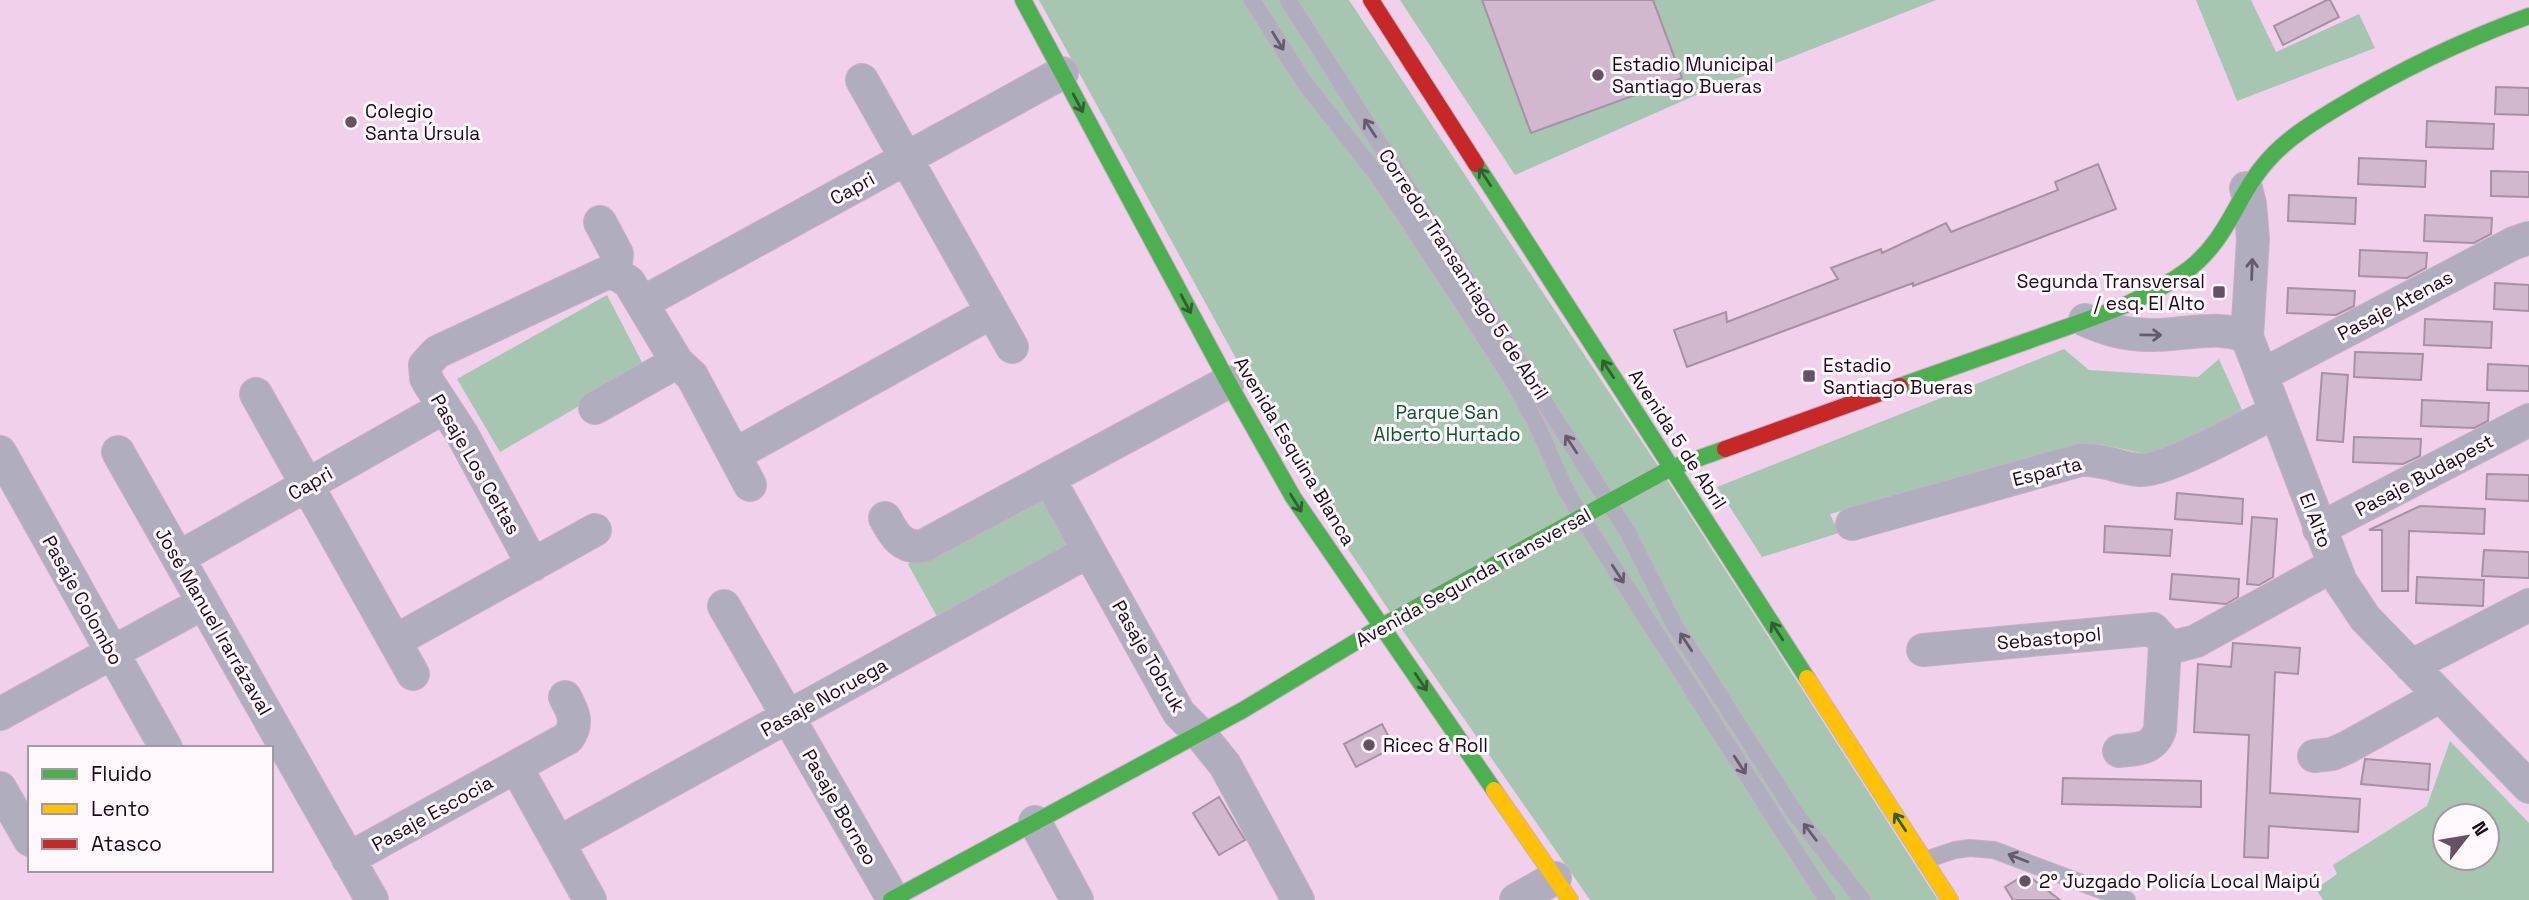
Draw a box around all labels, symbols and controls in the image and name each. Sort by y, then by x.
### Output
one-way arrow [1271,31,1285,50]
place label: Estadio Municipal Santiago Bueras [1612,52,1774,99]
marker: Estadio Municipal Santiago Bueras [1590,67,1606,83]
one-way arrow [1071,93,1085,113]
place label: Colegio Santa Úrsula [365,99,480,146]
marker: Colegio Santa Úrsula [343,114,359,130]
one-way arrow [1362,119,1376,139]
street label: Corredor Transantiago 5 de Abril [1373,144,1554,404]
street label: Capri [826,166,879,211]
one-way arrow [1478,168,1492,188]
one-way arrow [2245,258,2259,281]
street label: Pasaje Atenas [2333,265,2457,346]
place label: Segunda Transversal / esq. El Alto [2017,269,2205,316]
marker: Segunda Transversal / esq. El Alto [2211,284,2227,300]
one-way arrow [1179,293,1193,313]
one-way arrow [2139,328,2162,341]
street label: Avenida Esquina Blanca [1228,352,1361,550]
place label: Estadio Santiago Bueras [1823,353,1973,400]
one-way arrow [1600,359,1614,379]
street label: Avenida 5 de Abril [1623,364,1732,514]
marker: Estadio Santiago Bueras [1801,368,1817,384]
street label: Pasaje Los Celtas [425,389,526,539]
park label: Parque San Alberto Hurtado [1374,400,1520,447]
street label: Pasaje Budapest [2351,428,2498,522]
one-way arrow [1564,435,1579,454]
street label: Esparta [2010,451,2084,492]
street label: Capri [284,461,337,506]
street label: El Alto [2294,489,2337,551]
one-way arrow [1290,492,1304,512]
street label: Avenida Segunda Transversal [1351,502,1595,653]
street label: José Manuel Irarrázaval [149,523,278,720]
street label: Pasaje Colombo [37,531,129,669]
one-way arrow [1611,563,1625,583]
street label: Pasaje Tobruk [1106,596,1191,717]
street label: Sebastopol [1996,621,2102,656]
one-way arrow [1769,622,1784,641]
one-way arrow [1678,633,1693,652]
street label: Pasaje Noruega [756,652,892,743]
one-way arrow [1413,672,1428,691]
place label: Ricec & Roll [1383,733,1488,758]
marker: Ricec & Roll [1361,737,1377,753]
street label: Pasaje Borneo [796,745,883,870]
legend [28,746,273,872]
one-way arrow [1734,755,1748,775]
text: Fluido [91,760,152,787]
street label: Pasaje Escocia [367,770,497,857]
text: Lento [91,795,150,822]
north arrow [2431,802,2501,872]
one-way arrow [1893,813,1908,832]
text: N [2466,817,2494,840]
one-way arrow [1802,824,1817,842]
text: Atasco [91,830,162,857]
one-way arrow [2007,851,2029,863]
place label: 2° Juzgado Policía Local Maipú [2039,869,2320,894]
marker: 2° Juzgado Policía Local Maipú [2017,873,2033,889]

